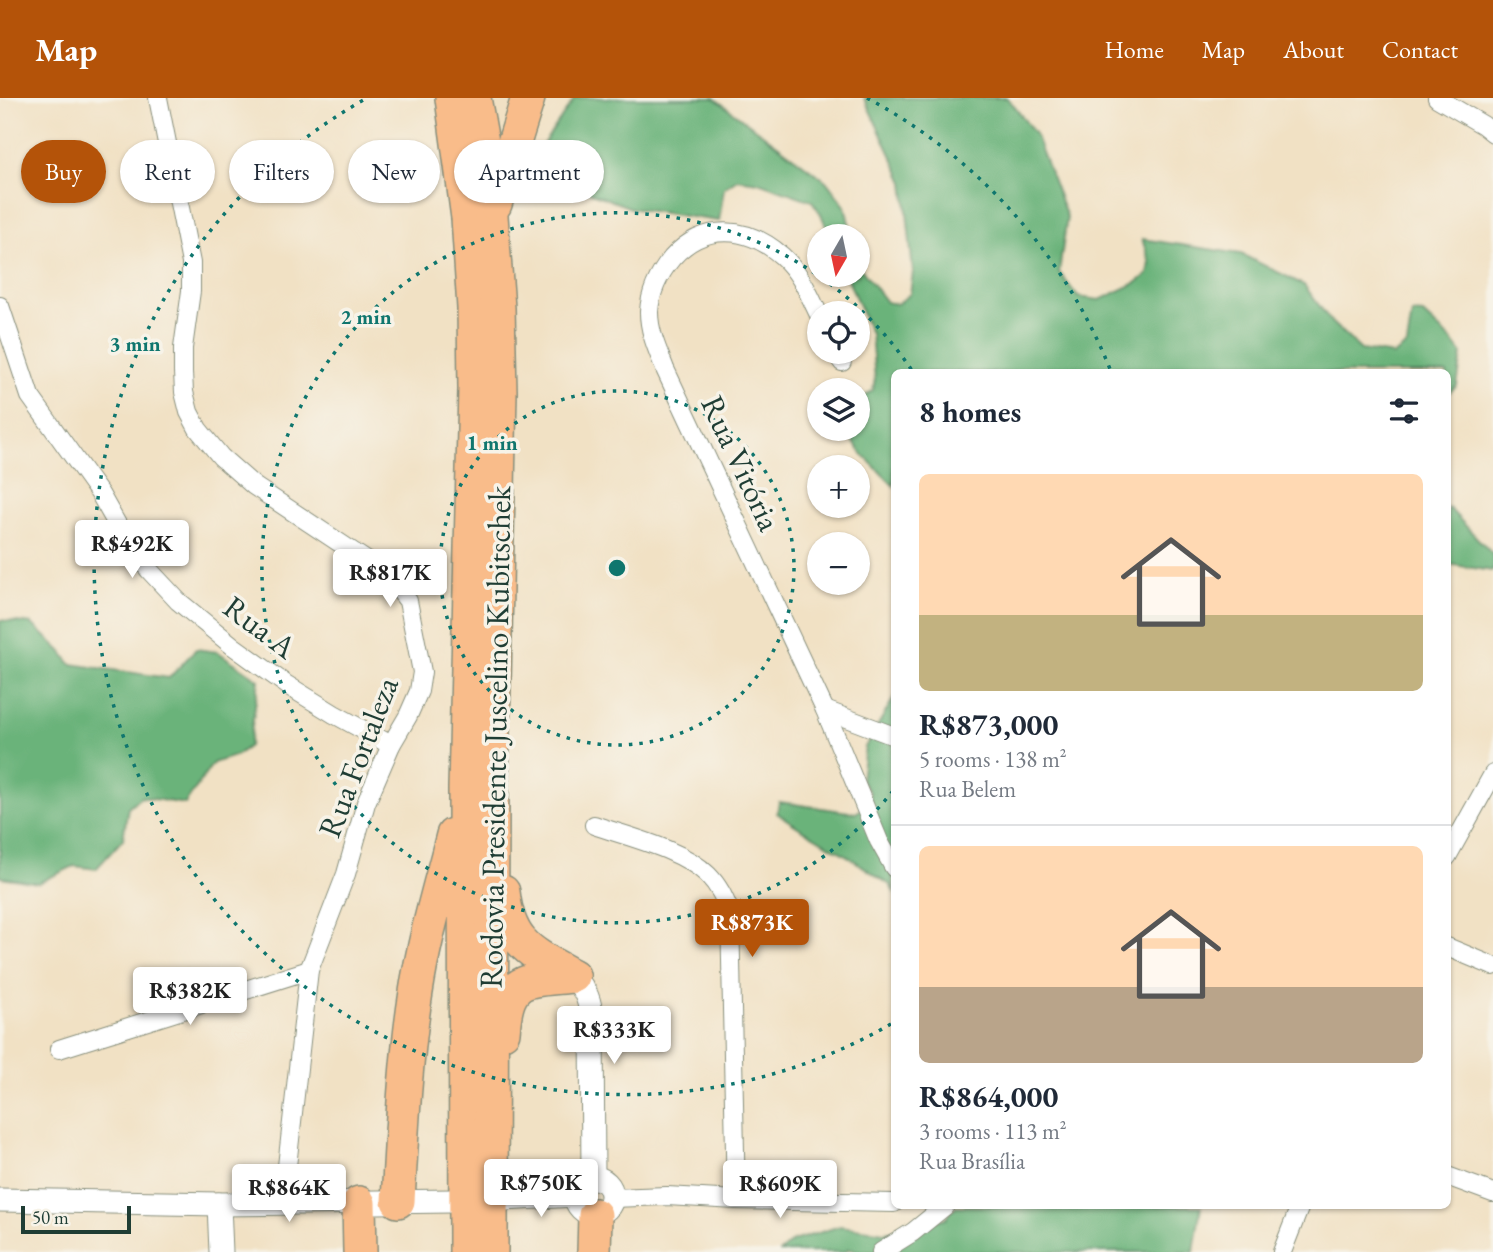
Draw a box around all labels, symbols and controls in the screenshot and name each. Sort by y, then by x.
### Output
text: Map [35,28,97,71]
text: Home [1104,34,1164,65]
text: Map [1202,34,1245,65]
text: About [1283,34,1344,65]
text: Contact [1382,34,1458,65]
chip: Buy [21,140,106,203]
chip: Rent [120,140,215,203]
chip: Filters [229,140,334,203]
chip: New [348,140,440,203]
chip: Apartment [454,140,604,203]
north arrow [807,224,870,287]
map controls [807,224,870,595]
button: locate [807,301,870,364]
text: 2 min [340,303,392,330]
text: 3 min [109,330,161,357]
button: layers [807,378,870,441]
street label: Rua Vitória [691,389,791,538]
text: 8 homes [919,392,1021,431]
icon: filters [1385,392,1423,430]
text: 1 min [466,429,518,456]
button: + [807,455,870,518]
street label: Rodovia Presidente Juscelino Kubitschek [470,484,520,989]
icon: home [1108,519,1234,645]
pin: R$492K [75,520,189,580]
text: R$492K [91,528,173,558]
button: − [807,532,870,595]
pin: R$817K [333,550,447,609]
centre of rings [605,556,629,580]
text: R$817K [349,557,431,587]
street label: Rua A [215,586,306,669]
street label: Rua Fortaleza [308,671,408,843]
text: R$873,000 [919,705,1058,744]
text: 5 rooms · 138 m² [919,744,1067,774]
text: Rua Belem [919,774,1016,804]
icon: home [1108,891,1234,1017]
pin: R$873K [695,900,809,959]
text: R$873K [711,907,793,937]
pin: R$382K [133,968,247,1027]
text: R$382K [149,975,231,1005]
pin: R$333K [557,1006,671,1066]
text: R$333K [573,1014,655,1044]
text: R$864,000 [919,1077,1058,1116]
text: 3 rooms · 113 m² [919,1116,1067,1146]
text: Rua Brasília [919,1146,1025,1176]
pin: R$750K [484,1160,598,1219]
pin: R$609K [723,1160,837,1220]
pin: R$864K [232,1164,346,1224]
text: R$750K [500,1167,582,1197]
text: R$609K [739,1168,821,1198]
text: R$864K [248,1172,330,1202]
scale bar [21,1203,131,1235]
text: 50 m [32,1205,69,1230]

